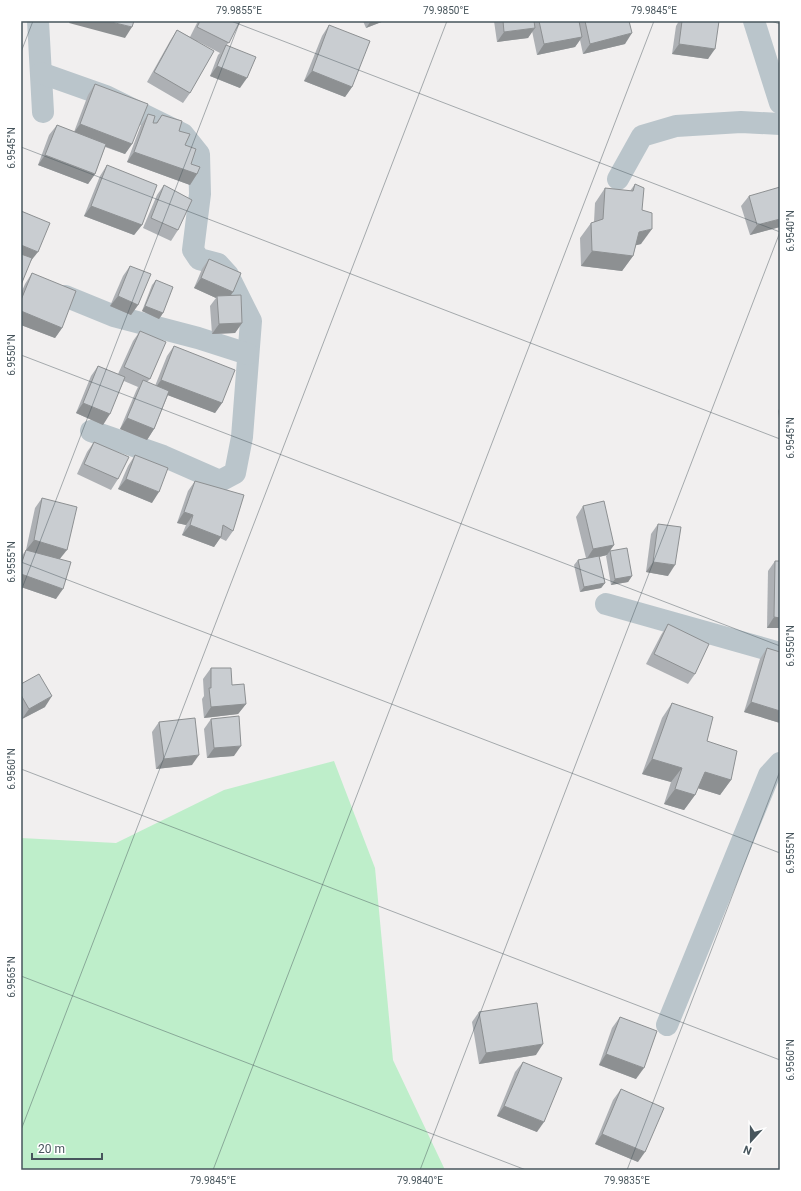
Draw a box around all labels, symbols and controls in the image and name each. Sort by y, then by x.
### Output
text: 79.9855°E [216,5,262,16]
text: 79.9850°E [423,5,469,16]
text: 79.9845°E [631,5,677,16]
text: 6.9545°N [6,127,17,169]
text: 6.9540°N [785,210,796,252]
text: 6.9550°N [6,334,17,376]
text: 6.9545°N [785,417,796,459]
text: 6.9555°N [6,541,17,583]
text: 6.9550°N [785,625,796,667]
text: 6.9560°N [6,748,17,790]
text: 6.9555°N [785,832,796,874]
text: 6.9565°N [6,956,17,998]
text: 6.9560°N [785,1039,796,1081]
north arrow [731,1121,771,1161]
scale bar [32,1135,102,1161]
text: 20 m [38,1142,65,1156]
text: N [741,1142,754,1157]
text: 79.9845°E [190,1175,236,1186]
text: 79.9840°E [397,1175,443,1186]
text: 79.9835°E [604,1175,650,1186]

